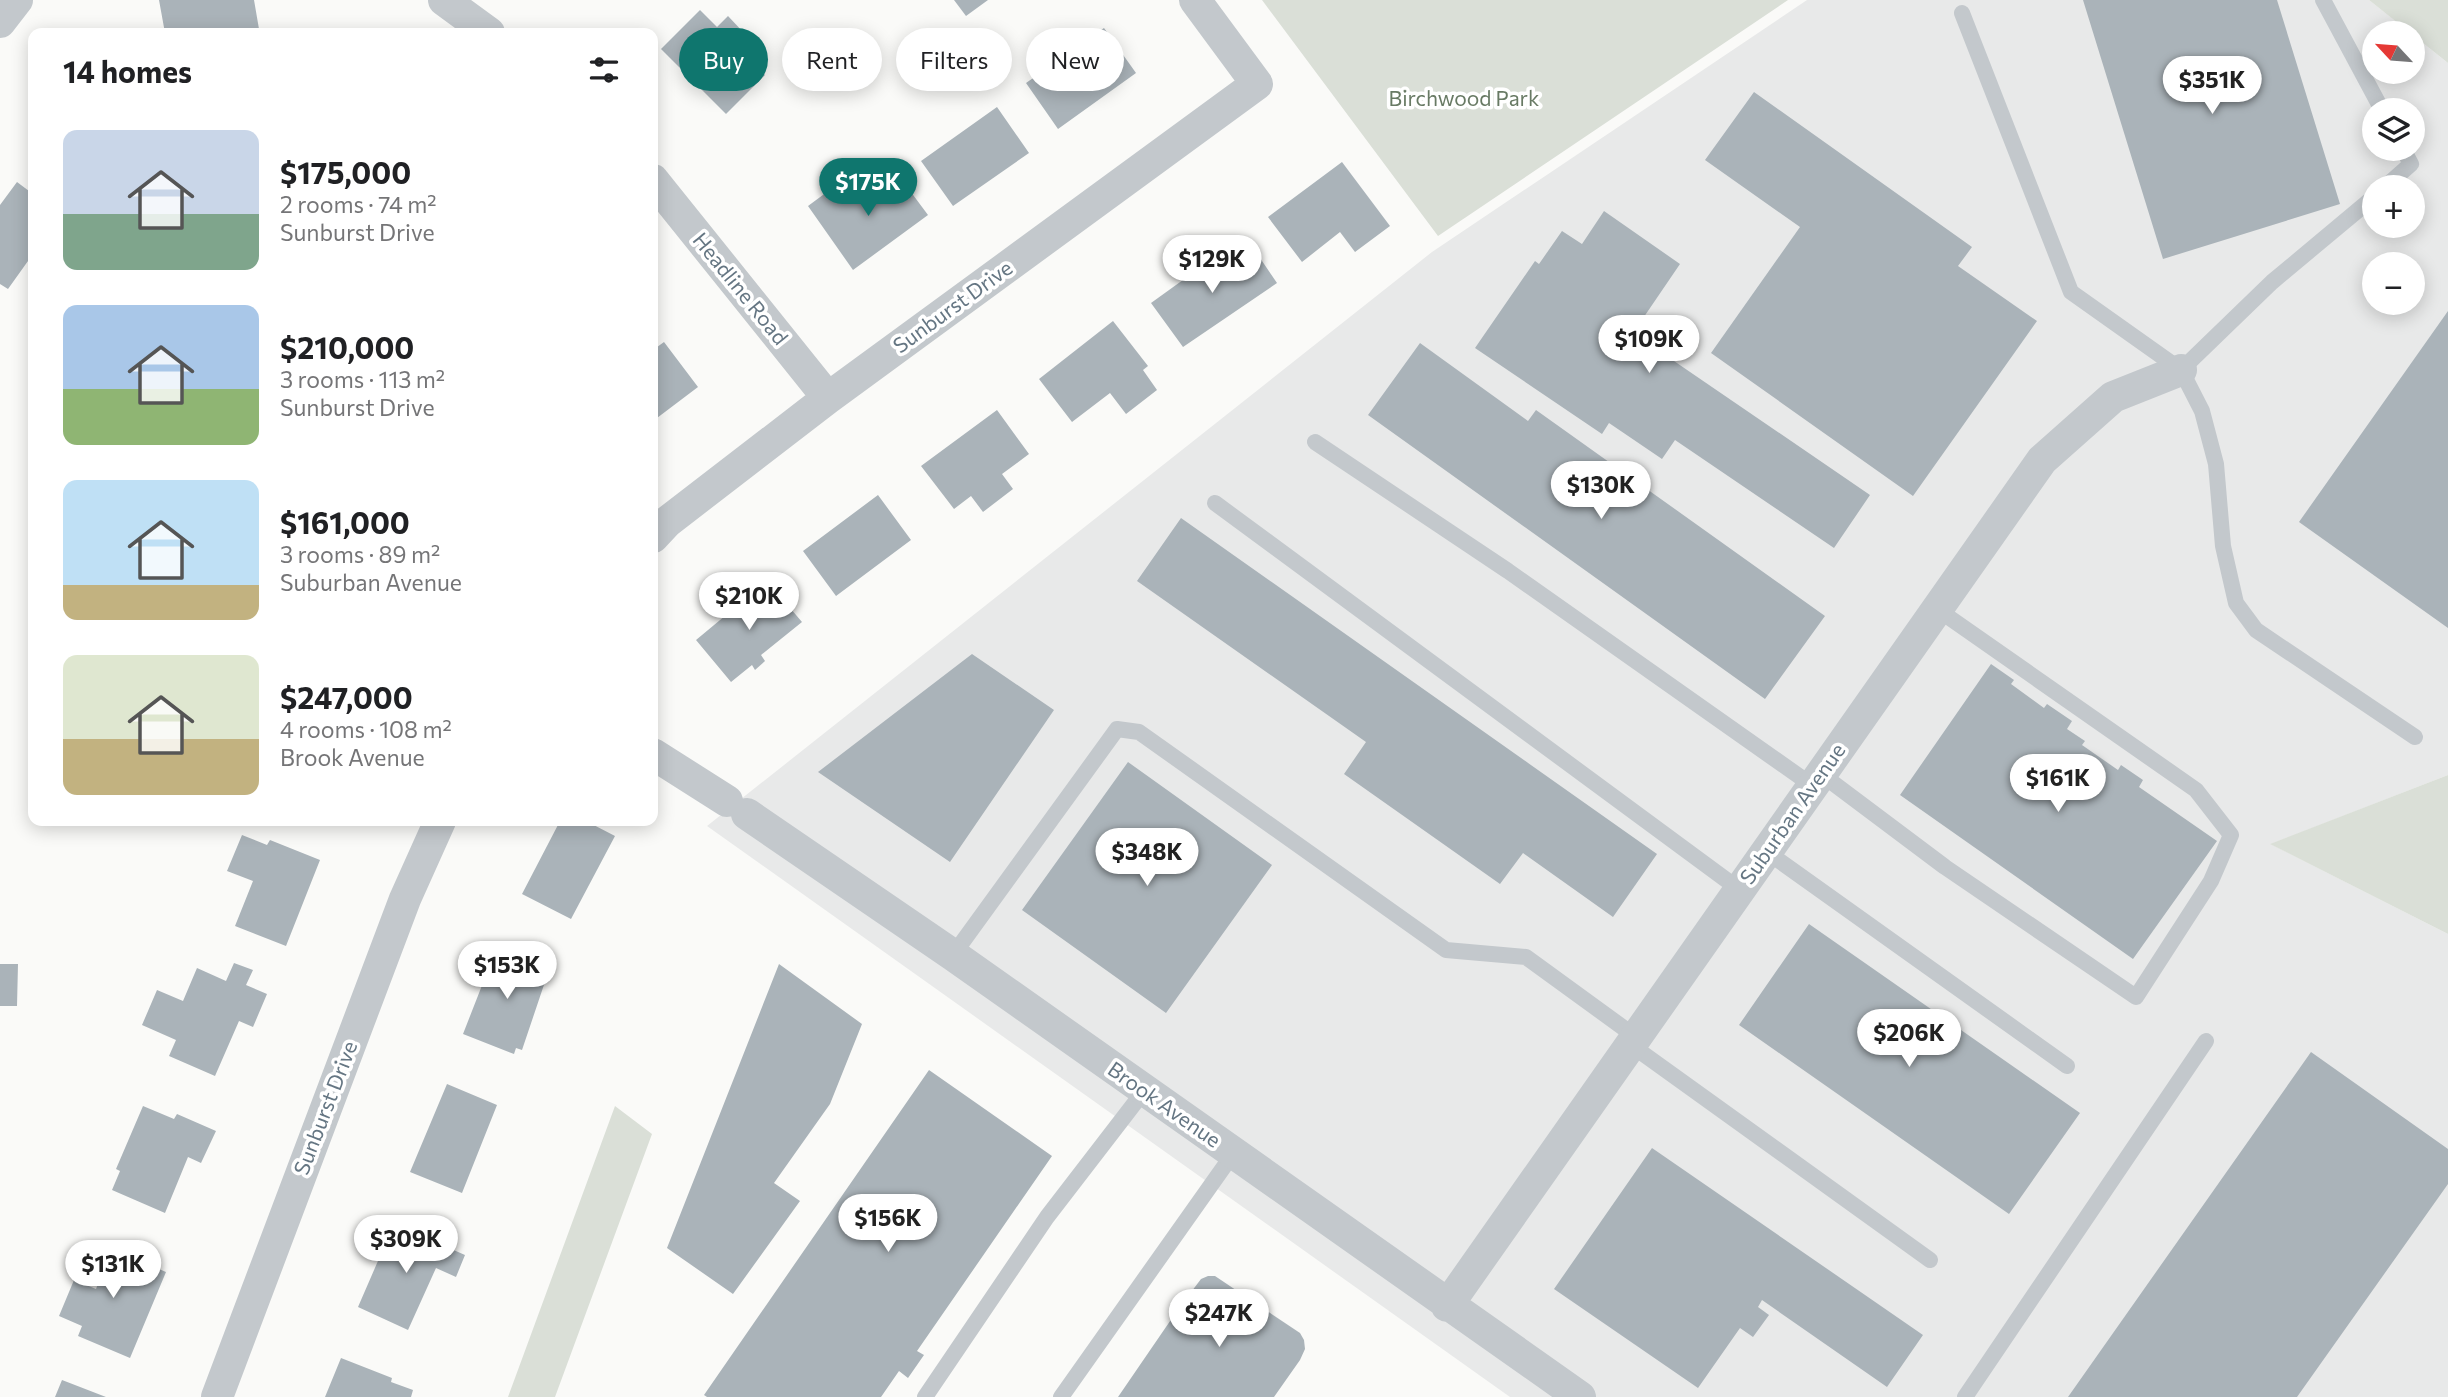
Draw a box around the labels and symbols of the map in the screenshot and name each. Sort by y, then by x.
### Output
north arrow [2362,21,2426,84]
pin: $351K [2163,57,2261,116]
park label: Birchwood Park [1389,85,1539,110]
pin: $175K [819,158,917,218]
street label: Headline Road [688,227,794,349]
pin: $129K [1163,236,1261,295]
street label: Sunburst Drive [888,254,1017,357]
pin: $109K [1600,316,1698,375]
pin: $130K [1552,462,1650,521]
pin: $210K [700,572,798,632]
street label: Suburban Avenue [1734,738,1850,888]
pin: $161K [2009,754,2107,814]
pin: $348K [1098,828,1196,888]
pin: $153K [458,942,556,1001]
pin: $206K [1860,1010,1958,1069]
street label: Sunburst Drive [288,1037,362,1178]
street label: Brook Avenue [1104,1056,1226,1152]
pin: $156K [839,1194,937,1254]
pin: $309K [357,1216,455,1275]
pin: $131K [64,1240,162,1300]
pin: $247K [1170,1290,1268,1349]

